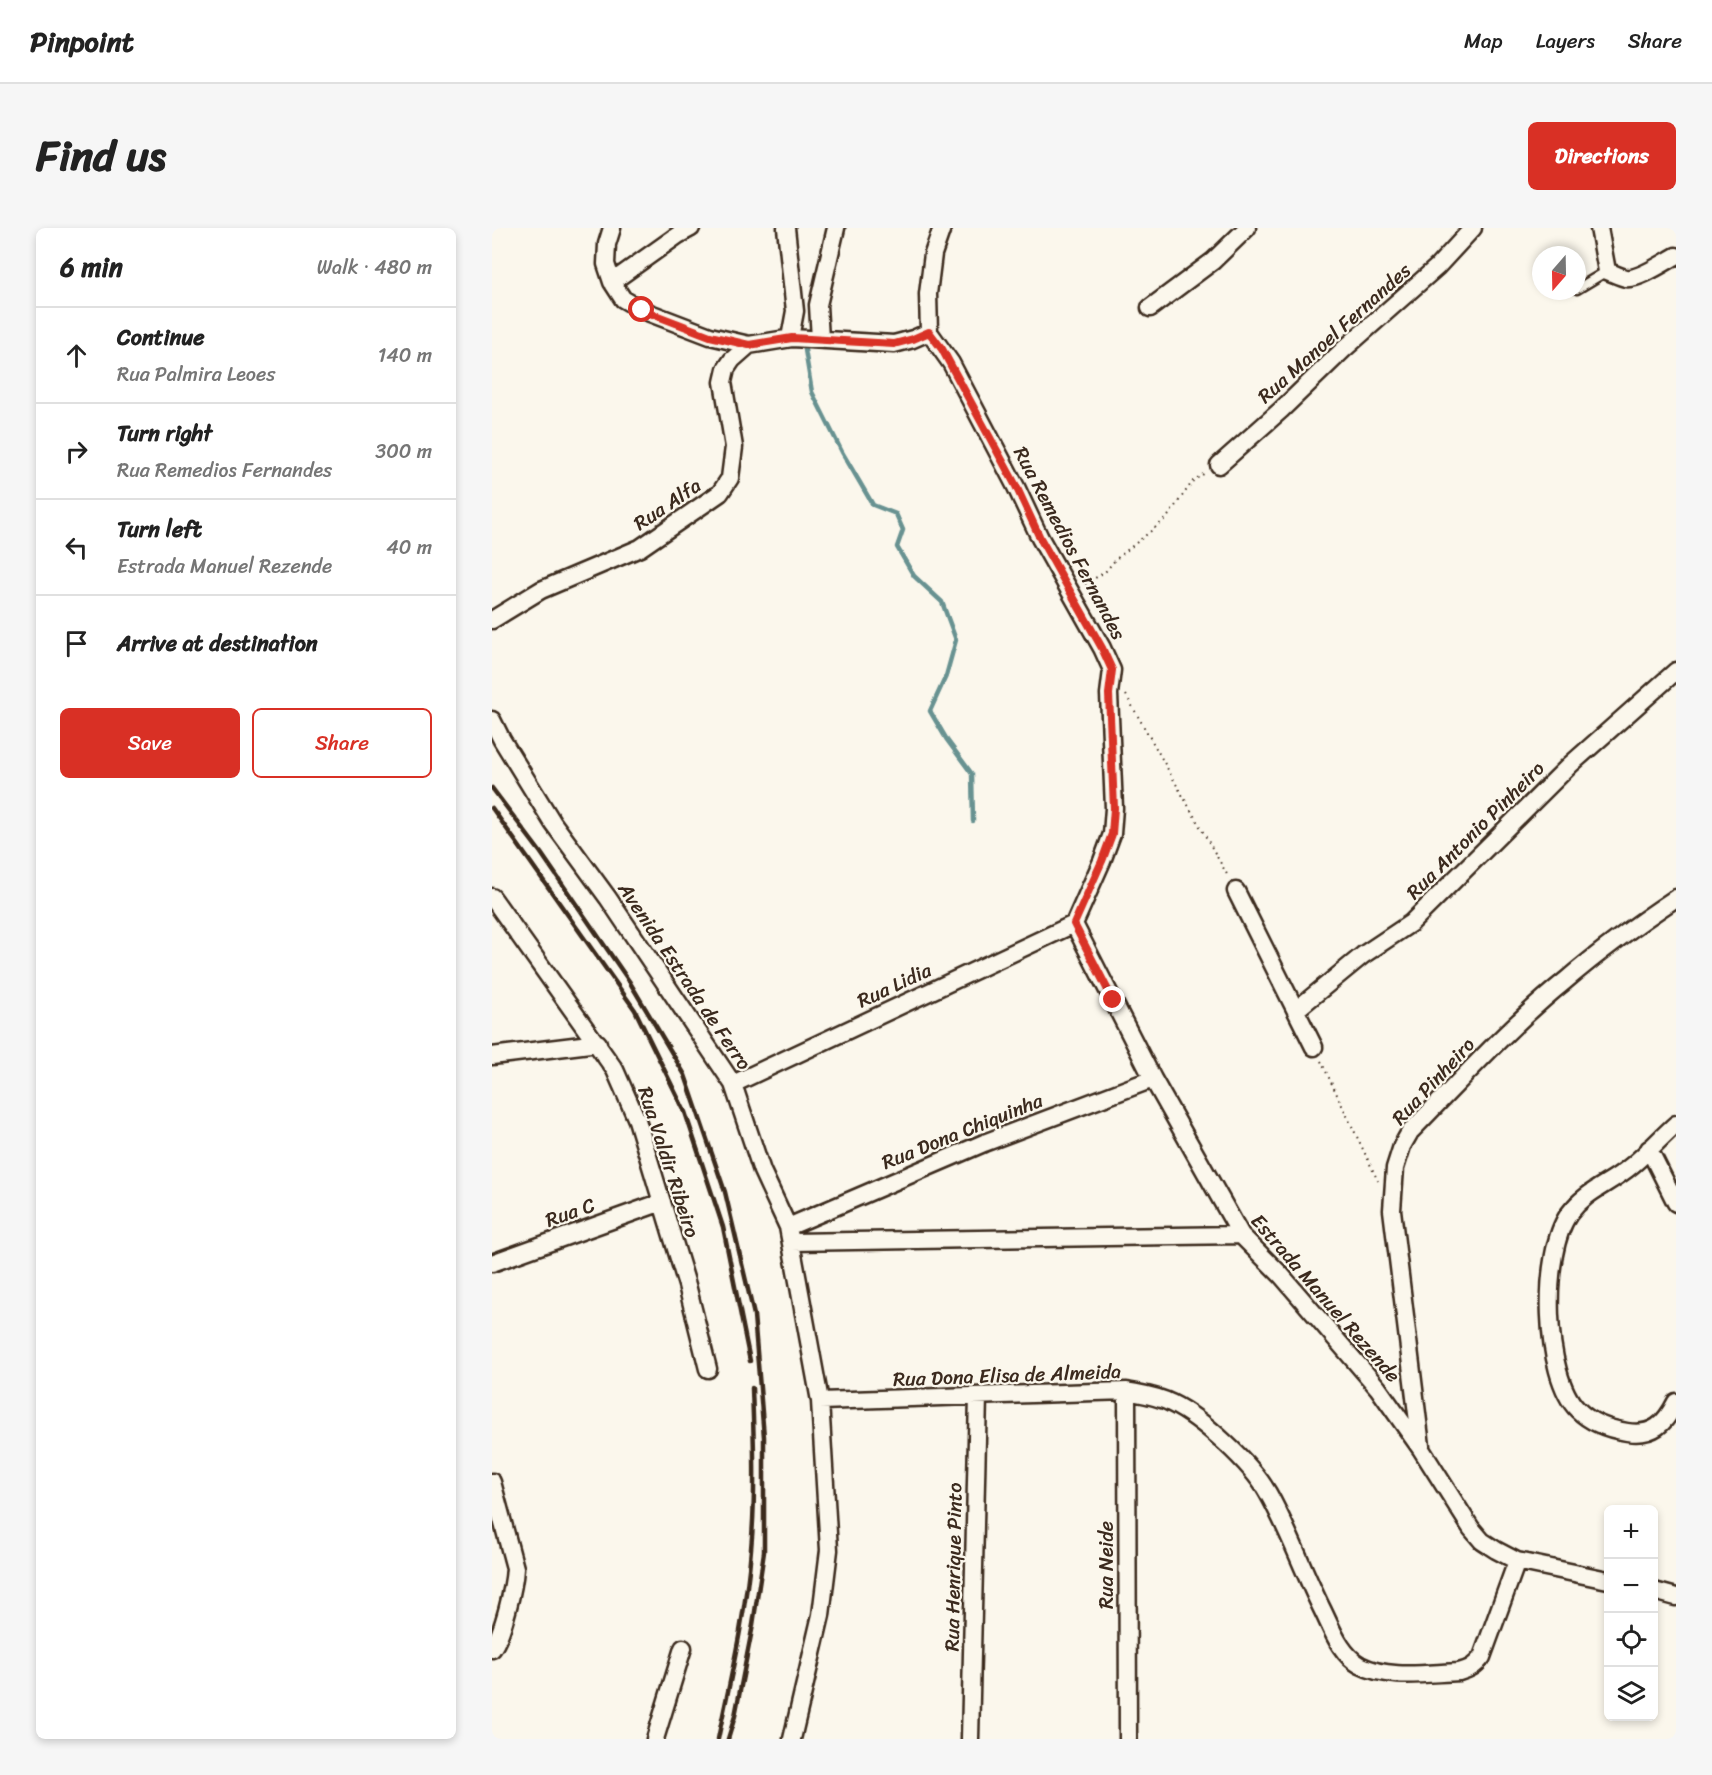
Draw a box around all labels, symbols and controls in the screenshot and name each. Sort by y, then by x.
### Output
text: Pinpoint [30,17,134,66]
text: Map [1464,22,1503,60]
text: Layers [1536,22,1595,60]
text: Share [1628,22,1682,60]
text: Find us [36,119,166,193]
button: Directions [1528,122,1676,190]
text: 6 min [60,244,123,290]
north arrow [1532,246,1586,300]
text: Walk · 480 m [317,250,432,285]
street label: Rua Manoel Fernandes [1249,254,1420,413]
route start [628,296,654,322]
text: Continue [117,318,205,357]
text: 140 m [378,338,432,373]
icon: ahead [60,339,93,372]
text: Rua Palmira Leoes [117,357,275,392]
text: Turn right [117,414,212,453]
text: 300 m [375,434,432,469]
icon: right [60,435,93,468]
street label: Rua Remedios Fernandes [1004,440,1136,647]
text: Rua Remedios Fernandes [117,453,332,488]
street label: Rua Alfa [626,469,708,540]
text: Turn left [117,510,202,549]
text: 40 m [386,530,432,565]
icon: left [60,531,93,564]
text: Estrada Manuel Rezende [117,549,332,584]
text: Arrive at destination [117,624,318,663]
icon: arrive [60,627,93,660]
button: Save [60,708,240,778]
button: Share [252,708,432,778]
street label: Rua Antonio Pinheiro [1397,752,1553,908]
street label: Avenida Estrada de Ferro [608,874,761,1078]
street label: Rua Lidia [851,953,938,1018]
route end [1099,986,1125,1012]
street label: Rua Pinheiro [1383,1029,1484,1134]
street label: Rua Valdir Ribeiro [628,1082,709,1242]
street label: Rua Dona Chiquinha [876,1083,1049,1180]
street label: Rua C [540,1187,600,1238]
street label: Estrada Manuel Rezende [1242,1206,1409,1391]
street label: Rua Dona Elisa de Almeida [892,1354,1122,1397]
street label: Rua Henrique Pinto [935,1482,972,1652]
map controls [1604,1505,1658,1721]
button: + [1604,1505,1658,1559]
street label: Rua Neide [1089,1521,1124,1609]
button: − [1604,1559,1658,1613]
button: locate [1604,1613,1658,1667]
button: layers [1604,1667,1658,1721]

